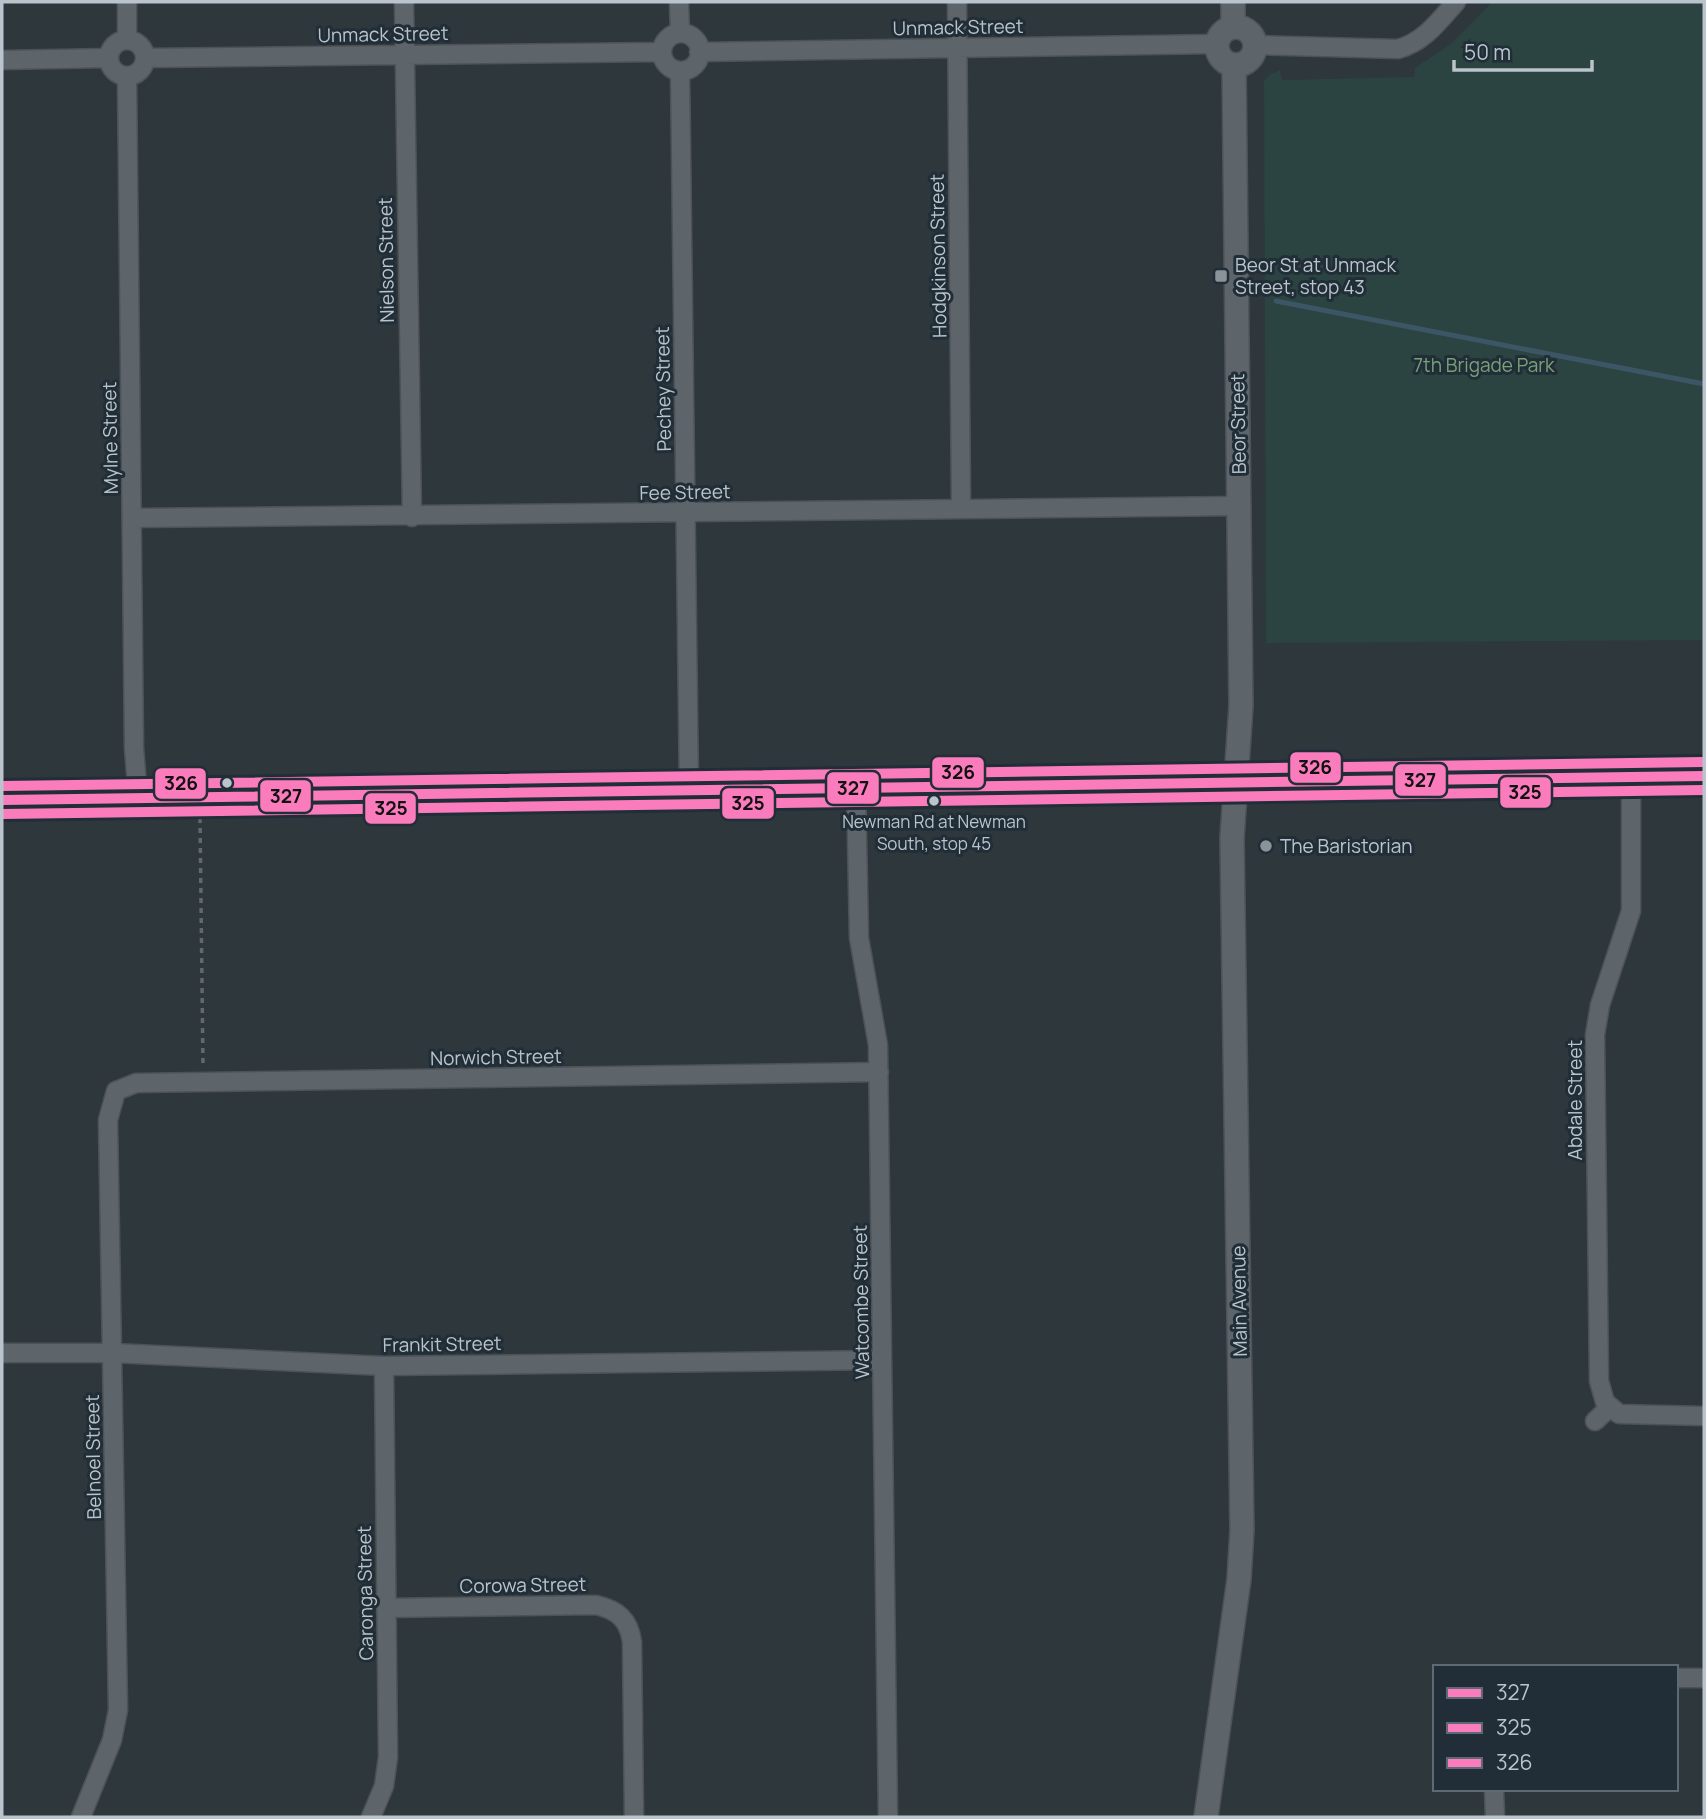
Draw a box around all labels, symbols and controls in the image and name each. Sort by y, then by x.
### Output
street label: Unmack Street [892,13,1024,41]
street label: Unmack Street [317,20,449,48]
scale bar [1454,28,1592,72]
text: 50 m [1464,38,1511,66]
street label: Hodgkinson Street [924,174,952,338]
street label: Nielson Street [372,197,400,323]
place label: Beor St at Unmack Street, stop 43 [1235,252,1397,300]
marker: Beor St at Unmack Street, stop 43 [1213,268,1229,284]
street label: Pechey Street [649,326,677,452]
park label: 7th Brigade Park [1414,352,1555,378]
street label: Beor Street [1224,374,1252,474]
street label: Mylne Street [96,382,124,494]
street label: Fee Street [639,478,731,506]
line badge: 326 [1289,751,1342,784]
text: 326 [1298,754,1332,780]
line badge: 326 [931,756,985,789]
text: 326 [941,759,975,785]
line badge: 327 [1394,763,1447,797]
line badge: 326 [154,767,207,800]
text: 327 [1404,767,1436,793]
text: 326 [164,770,198,796]
line badge: 327 [826,771,880,805]
text: 327 [837,775,869,801]
unlabelled marker [220,776,234,790]
line badge: 325 [1499,776,1552,809]
line badge: 327 [259,779,312,813]
text: 325 [1508,779,1542,805]
text: 327 [270,783,302,809]
line badge: 325 [721,787,775,820]
text: 325 [731,790,765,816]
line badge: 325 [364,792,417,825]
marker: Newman Rd at Newman South, stop 45 [927,794,941,808]
text: 325 [374,795,408,821]
place label: Newman Rd at Newman South, stop 45 [842,810,1026,855]
place label: The Baristorian [1280,833,1413,859]
marker: The Baristorian [1258,838,1274,854]
street label: Abdale Street [1562,1040,1588,1160]
street label: Norwich Street [430,1043,562,1071]
street label: Watcombe Street [847,1225,875,1379]
street label: Main Avenue [1225,1245,1253,1357]
street label: Frankit Street [382,1330,502,1358]
street label: Belnoel Street [79,1394,107,1520]
street label: Caronga Street [351,1525,379,1661]
street label: Corowa Street [460,1571,586,1599]
legend [1433,1665,1678,1791]
text: 327 [1496,1678,1530,1706]
text: 325 [1496,1713,1532,1741]
text: 326 [1496,1748,1533,1776]

